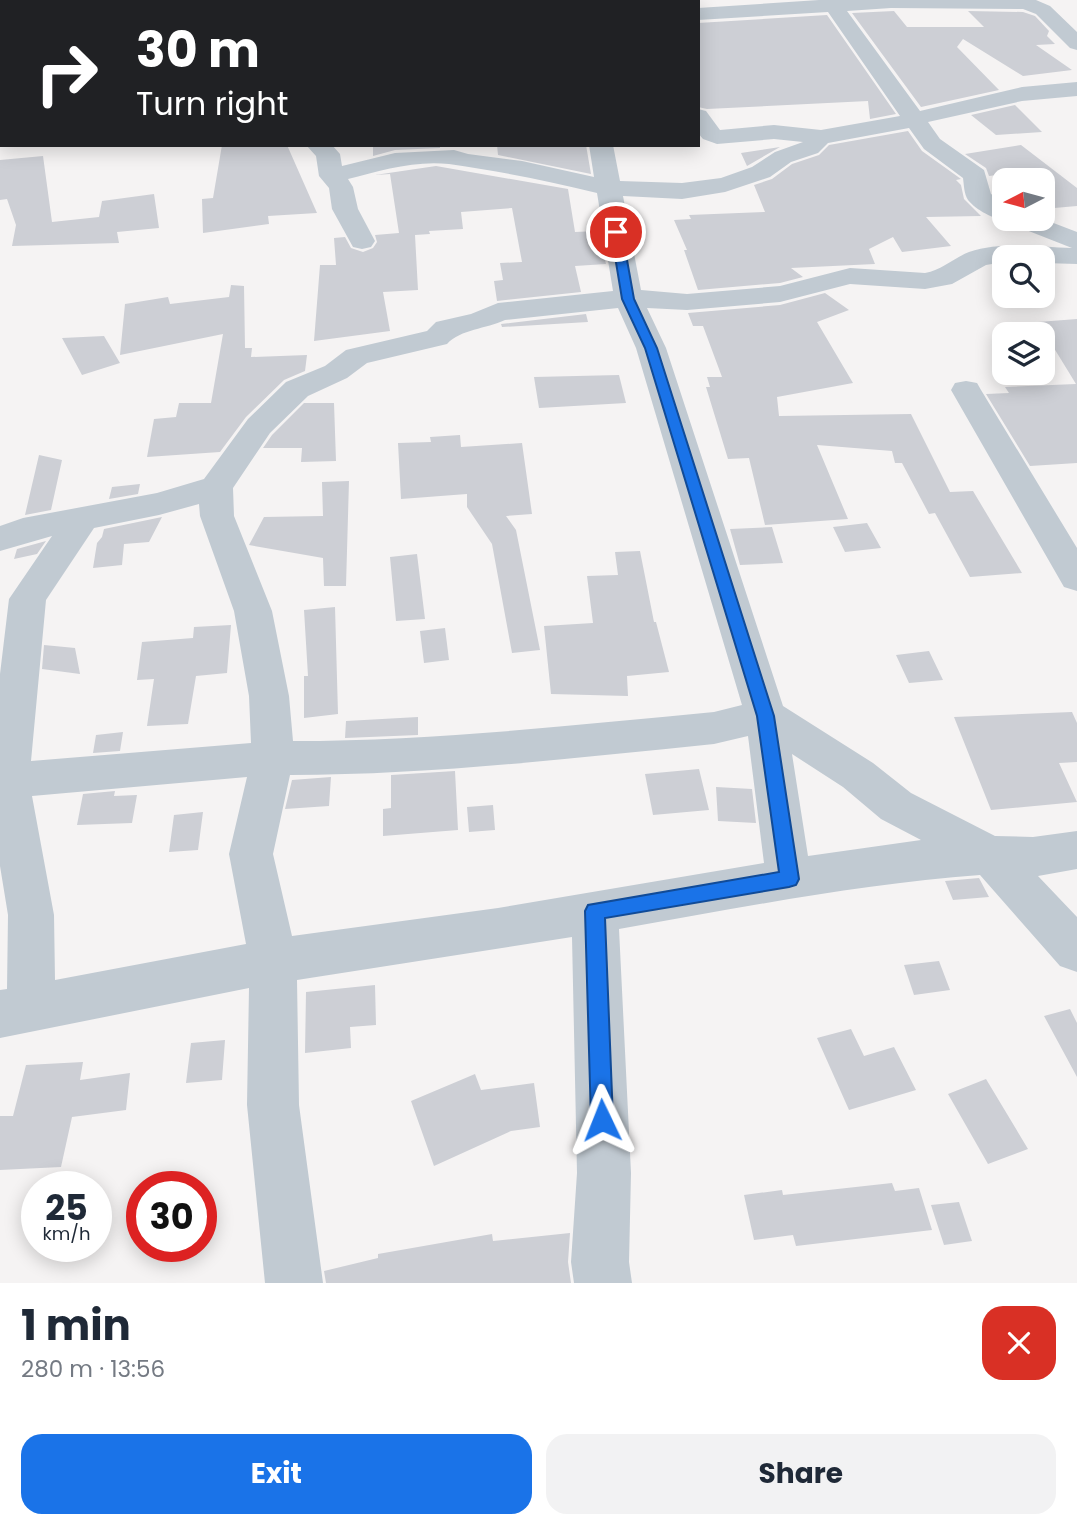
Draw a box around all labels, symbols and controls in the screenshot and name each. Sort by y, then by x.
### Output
text: 30 m [136,16,260,84]
icon: right [21,28,112,119]
text: Turn right [136,81,288,126]
north arrow [992,168,1055,231]
map controls [992,168,1055,385]
pin [586,202,646,262]
icon: arrive [597,213,635,251]
button: search [992,245,1055,308]
button: layers [992,322,1055,385]
position arrow [565,1083,639,1157]
speed limit sign: 30 [126,1171,217,1262]
text: 25 [45,1183,88,1232]
text: km/h [43,1221,90,1246]
text: 1 min [21,1296,131,1355]
button: close [982,1306,1056,1380]
text: 280 m · 13:56 [21,1353,165,1385]
button: Exit [21,1434,532,1514]
button: Share [546,1434,1056,1514]

